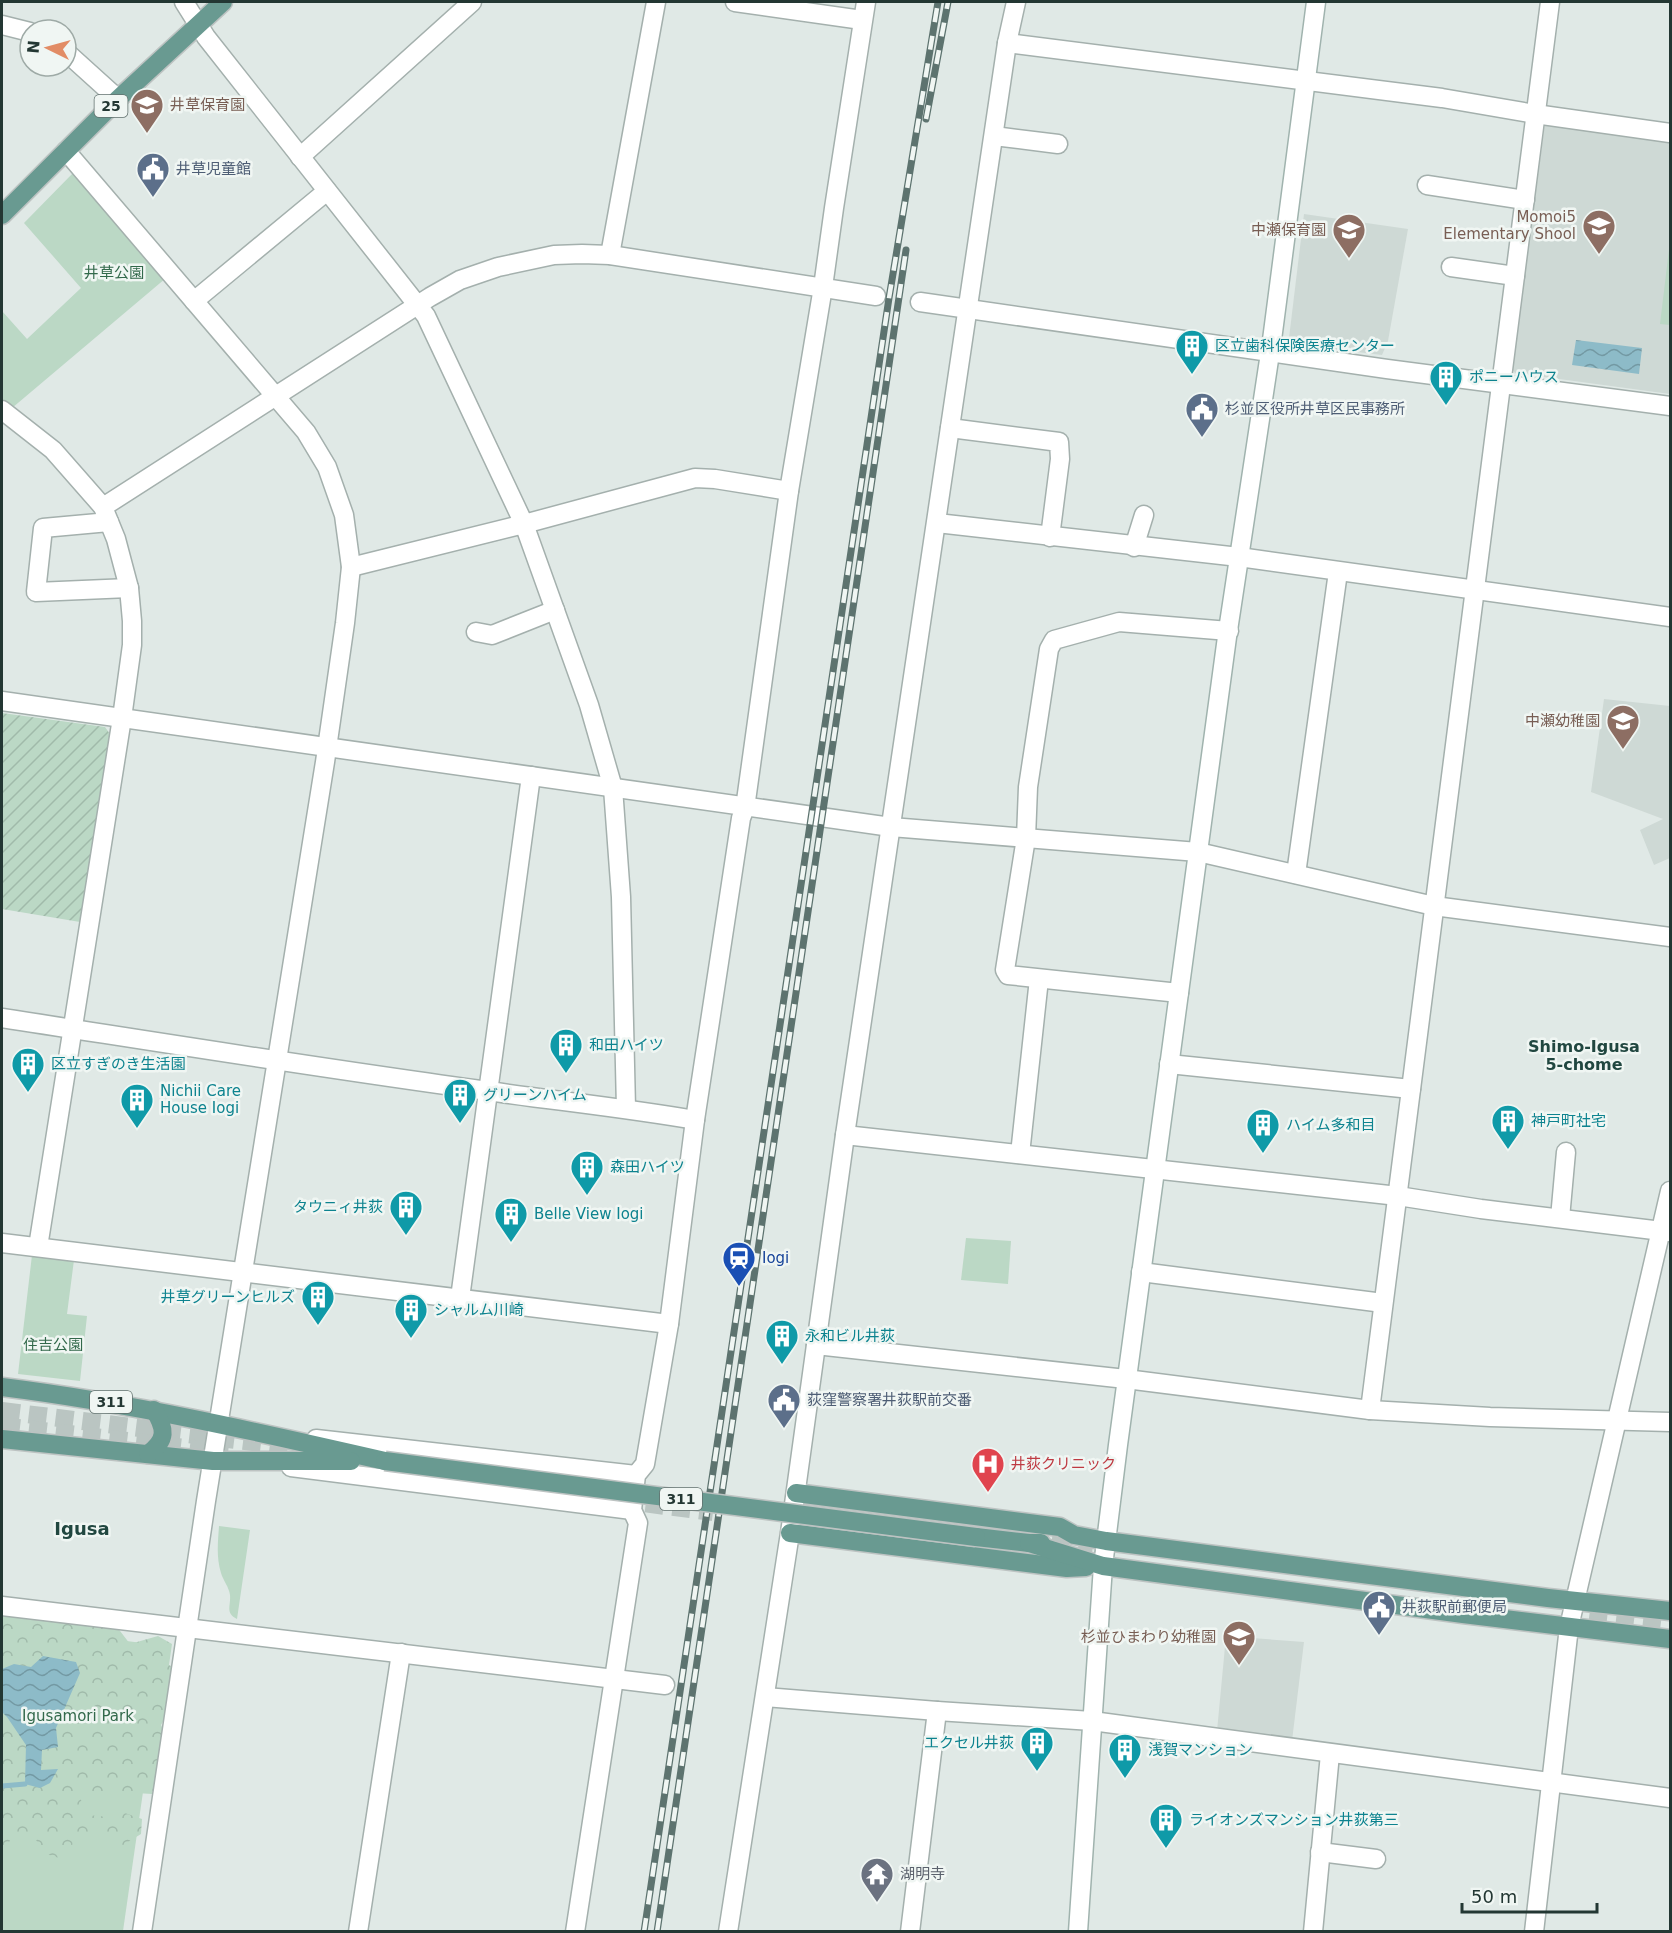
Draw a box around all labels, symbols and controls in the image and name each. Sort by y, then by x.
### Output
north arrow [18,18,78,78]
text: N [24,39,44,54]
school or university icon: 井草保育園 [129,87,165,134]
road number: 25 [94,95,128,117]
place label: 井草保育園 [170,96,245,114]
public building icon: 井草児童館 [135,151,171,198]
place label: 井草児童館 [176,160,251,178]
place label: Momoi5 Elementary Shool [1443,208,1576,243]
school or university icon: Momoi5 Elementary Shool [1581,208,1617,255]
school or university icon: 中瀬保育園 [1331,212,1367,259]
place label: 中瀬保育園 [1251,221,1326,239]
park label: 井草公園 [84,264,144,282]
building icon: 区立歯科保険医療センター [1174,328,1210,375]
place label: 区立歯科保険医療センター [1215,337,1395,355]
building icon: ポニーハウス [1428,359,1464,406]
place label: ポニーハウス [1469,368,1559,386]
public building icon: 杉並区役所井草区民事務所 [1184,391,1220,438]
place label: 杉並区役所井草区民事務所 [1225,400,1405,418]
school or university icon: 中瀬幼稚園 [1605,703,1641,750]
place label: 中瀬幼稚園 [1525,712,1600,730]
building icon: 和田ハイツ [548,1027,584,1074]
place label: 和田ハイツ [589,1036,664,1054]
district label: Shimo-Igusa 5-chome [1528,1037,1640,1074]
building icon: 区立すぎのき生活園 [10,1046,46,1093]
place label: 区立すぎのき生活園 [51,1055,186,1073]
building icon: グリーンハイム [442,1077,478,1124]
building icon: Nichii Care House Iogi [119,1082,155,1129]
place label: Nichii Care House Iogi [160,1082,241,1117]
place label: グリーンハイム [483,1086,587,1104]
building icon: 神戸町社宅 [1490,1103,1526,1150]
building icon: ハイム多和目 [1245,1107,1281,1154]
place label: 神戸町社宅 [1531,1112,1606,1130]
place label: ハイム多和目 [1286,1116,1375,1134]
building icon: 森田ハイツ [569,1149,605,1196]
place label: 森田ハイツ [610,1158,685,1176]
building icon: タウニィ井荻 [388,1189,424,1236]
building icon: Belle View Iogi [493,1196,529,1243]
place label: タウニィ井荻 [293,1198,383,1216]
place label: Belle View Iogi [534,1205,644,1223]
station icon: Iogi [721,1240,757,1287]
place label: Iogi [762,1249,789,1267]
building icon: 井草グリーンヒルズ [300,1279,336,1326]
place label: 井草グリーンヒルズ [161,1288,295,1306]
building icon: シャルム川崎 [393,1292,429,1339]
place label: シャルム川崎 [434,1301,524,1319]
building icon: 永和ビル井荻 [764,1318,800,1365]
place label: 永和ビル井荻 [805,1327,895,1345]
park label: 住吉公園 [23,1336,83,1354]
public building icon: 荻窪警察署井荻駅前交番 [766,1382,802,1429]
road number: 311 [90,1391,132,1413]
place label: 荻窪警察署井荻駅前交番 [807,1391,972,1409]
hospital icon: 井荻クリニック [970,1446,1006,1493]
place label: 井荻クリニック [1011,1455,1116,1473]
road number: 311 [660,1488,702,1510]
district label: Igusa [54,1518,110,1539]
public building icon: 井荻駅前郵便局 [1361,1589,1397,1636]
place label: 井荻駅前郵便局 [1402,1598,1507,1616]
school or university icon: 杉並ひまわり幼稚園 [1221,1619,1257,1666]
place label: 杉並ひまわり幼稚園 [1081,1628,1216,1646]
park label: Igusamori Park [22,1707,134,1725]
building icon: エクセル井荻 [1019,1725,1055,1772]
building icon: 浅賀マンション [1107,1732,1143,1779]
place label: エクセル井荻 [924,1734,1014,1752]
place label: 浅賀マンション [1148,1741,1253,1759]
building icon: ライオンズマンション井荻第三 [1148,1802,1184,1849]
place label: ライオンズマンション井荻第三 [1189,1811,1399,1829]
temple icon: 湖明寺 [859,1856,895,1903]
place label: 湖明寺 [900,1865,945,1883]
scale bar [1462,1876,1597,1914]
text: 50 m [1471,1886,1517,1907]

